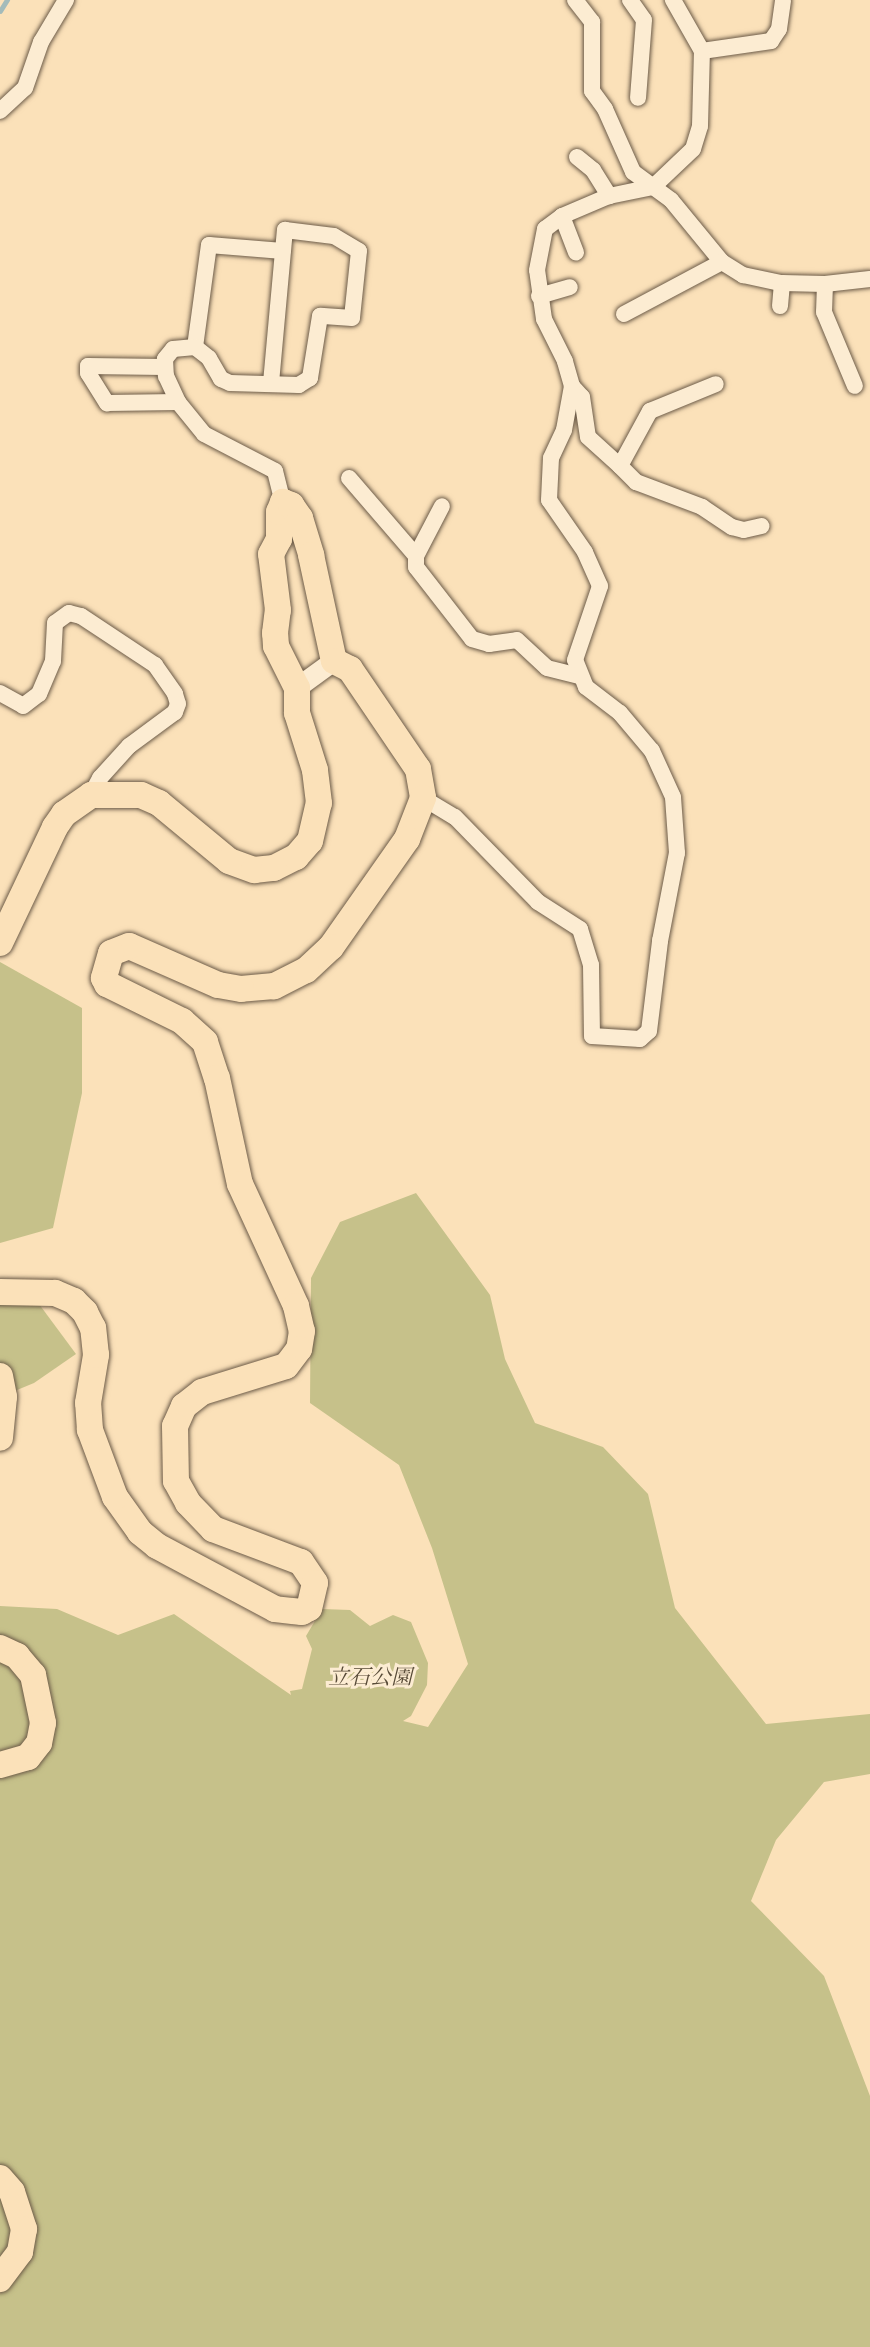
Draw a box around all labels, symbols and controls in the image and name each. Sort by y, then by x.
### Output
park label: 立石公園 [328,1664,412,1690]

